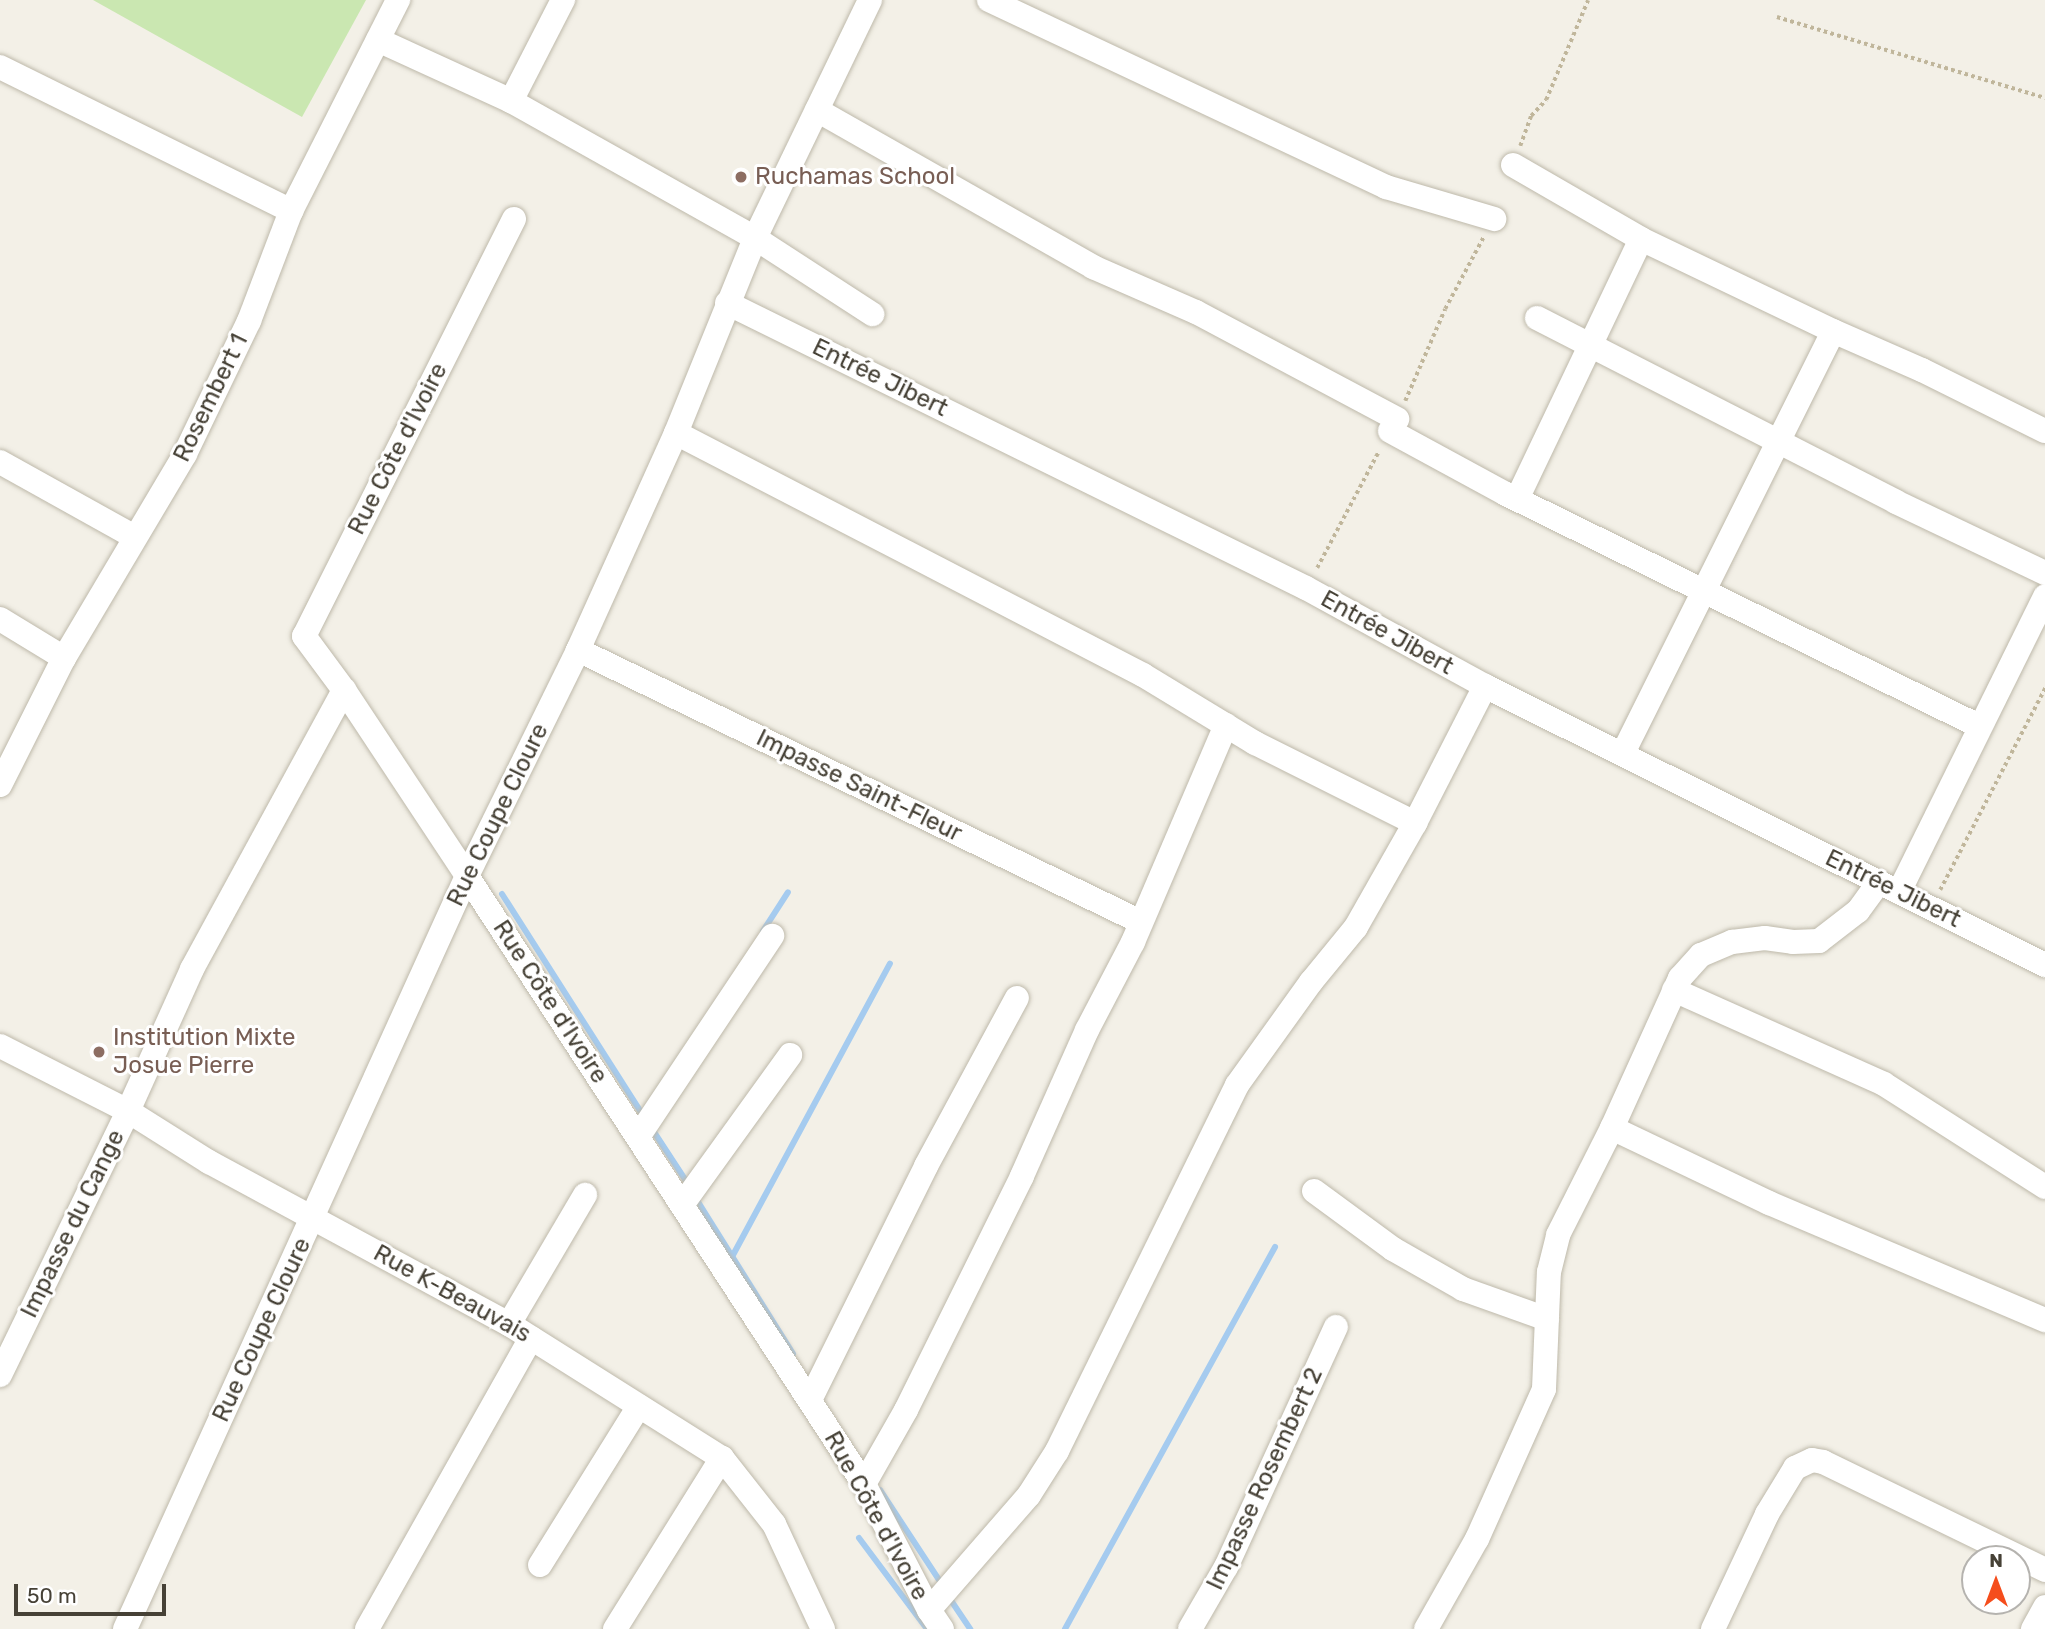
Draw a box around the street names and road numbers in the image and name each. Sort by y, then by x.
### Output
street label: Rosembert 1 [168,329,254,467]
street label: Entrée Jibert [808,333,952,423]
street label: Rue Côte d'Ivoire [342,358,454,540]
street label: Entrée Jibert [1316,585,1458,681]
street label: Rue Coupe Cloure [441,719,555,911]
street label: Impasse Saint-Fleur [752,724,966,848]
street label: Entrée Jibert [1821,844,1965,934]
street label: Rue Côte d'Ivoire [487,915,613,1089]
street label: Impasse du Cange [15,1125,131,1323]
street label: Rue Coupe Cloure [207,1233,317,1427]
street label: Rue K-Beauvais [368,1239,536,1349]
street label: Impasse Rosembert 2 [1201,1363,1329,1595]
street label: Rue Côte d'Ivoire [818,1427,934,1605]

